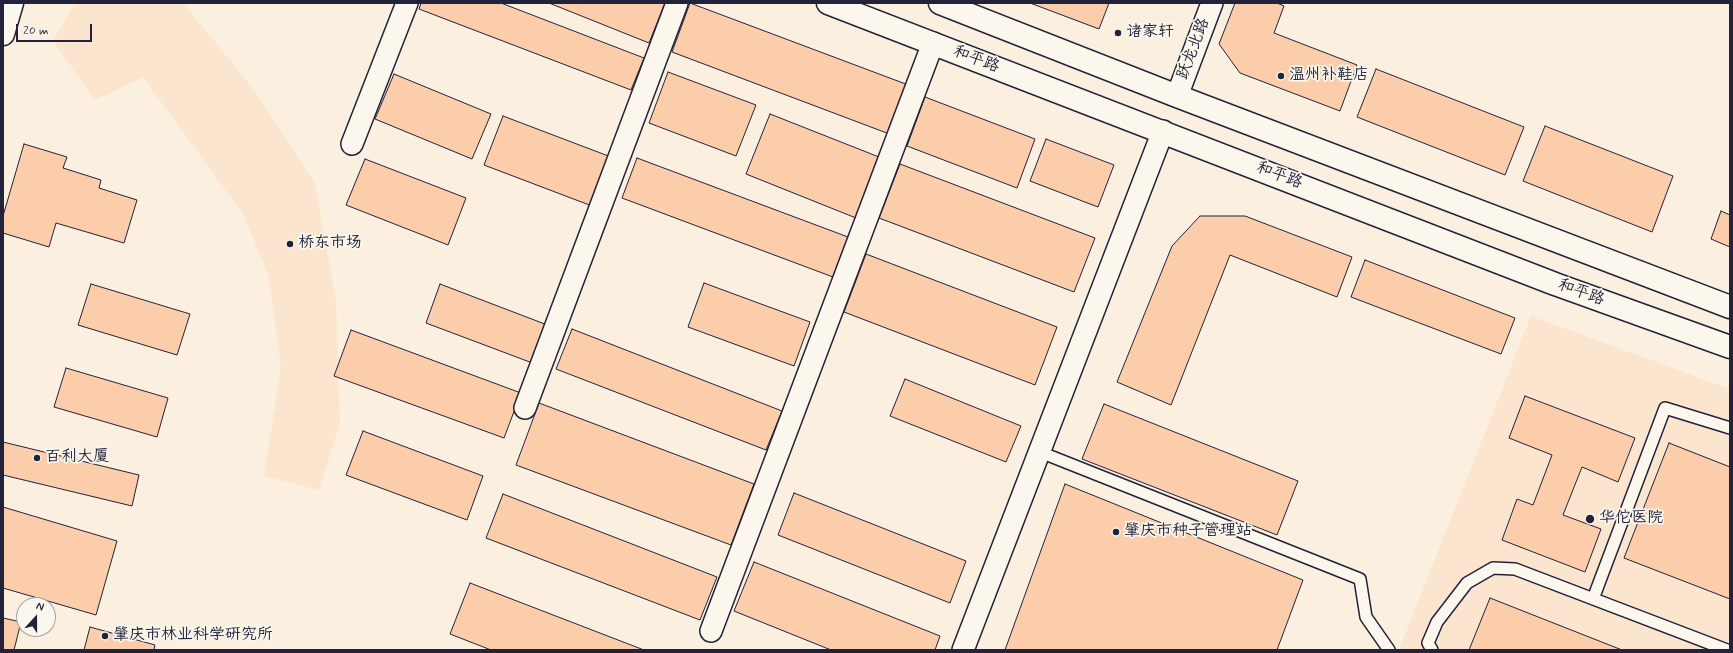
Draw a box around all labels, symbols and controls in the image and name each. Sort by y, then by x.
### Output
scale bar [18,16,94,42]
street label: 跃龙北路 [1174,16,1214,82]
text: 20 m [23,23,49,39]
place label: 诸家轩 [1126,23,1174,43]
marker: 诸家轩 [1113,28,1123,38]
street label: 和平路 [950,42,1002,78]
place label: 温州补鞋店 [1289,66,1369,86]
marker: 温州补鞋店 [1276,71,1286,81]
street label: 和平路 [1253,158,1305,194]
place label: 桥东市场 [298,234,362,254]
marker: 桥东市场 [285,239,295,249]
street label: 和平路 [1555,276,1607,310]
place label: 百利大厦 [45,448,109,468]
marker: 百利大厦 [32,453,42,463]
place label: 华佗医院 [1599,509,1663,529]
marker: 华佗医院 [1584,513,1596,525]
place label: 肇庆市种子管理站 [1124,522,1252,542]
marker: 肇庆市种子管理站 [1111,527,1121,537]
north arrow [16,597,56,637]
text: N [34,599,46,615]
place label: 肇庆市林业科学研究所 [113,626,273,646]
marker: 肇庆市林业科学研究所 [100,631,110,641]

